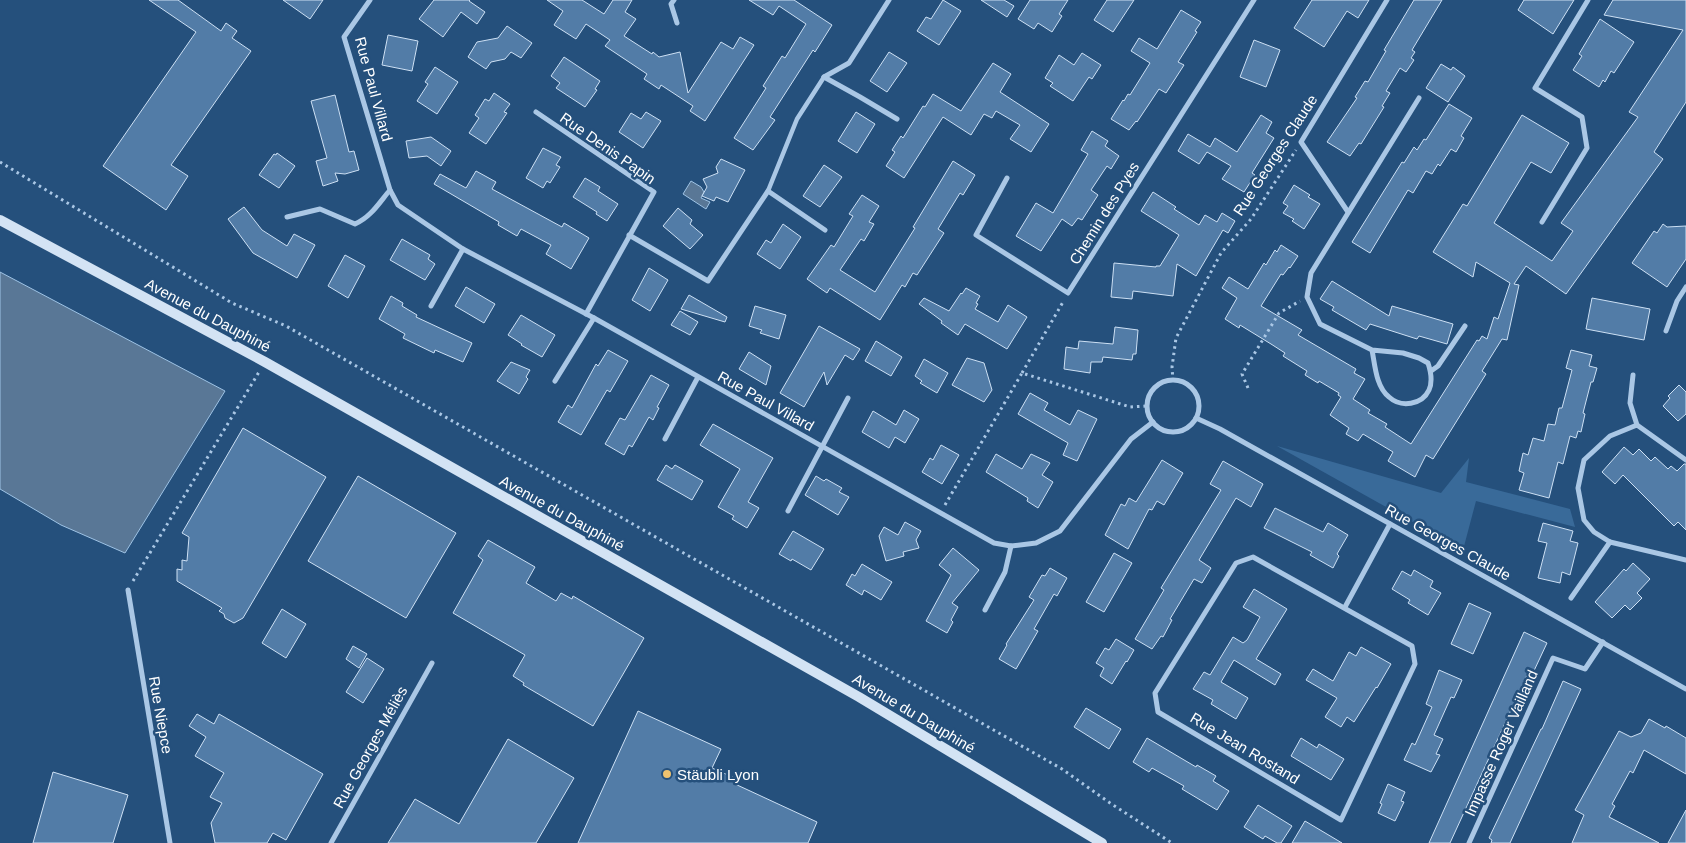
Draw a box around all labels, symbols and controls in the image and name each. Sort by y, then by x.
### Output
street label: Rue Paul Villard [352,35,396,143]
street label: Rue Georges Claude [1229,91,1321,219]
street label: Rue Denis Papin [557,109,659,187]
street label: Chemin des Pyes [1066,159,1142,267]
street label: Avenue du Dauphiné [142,275,274,355]
street label: Rue Paul Villard [715,368,817,434]
street label: Avenue du Dauphiné [497,472,627,554]
street label: Rue Georges Claude [1382,500,1514,584]
street label: Impasse Roger Vailland [1461,667,1541,819]
street label: Avenue du Dauphiné [850,670,978,756]
street label: Rue Niepce [146,675,176,755]
street label: Rue Georges Méliès [329,683,411,811]
street label: Rue Jean Rostand [1187,709,1303,787]
place label: Stäubli Lyon [677,766,759,783]
marker: Stäubli Lyon [661,768,673,780]

